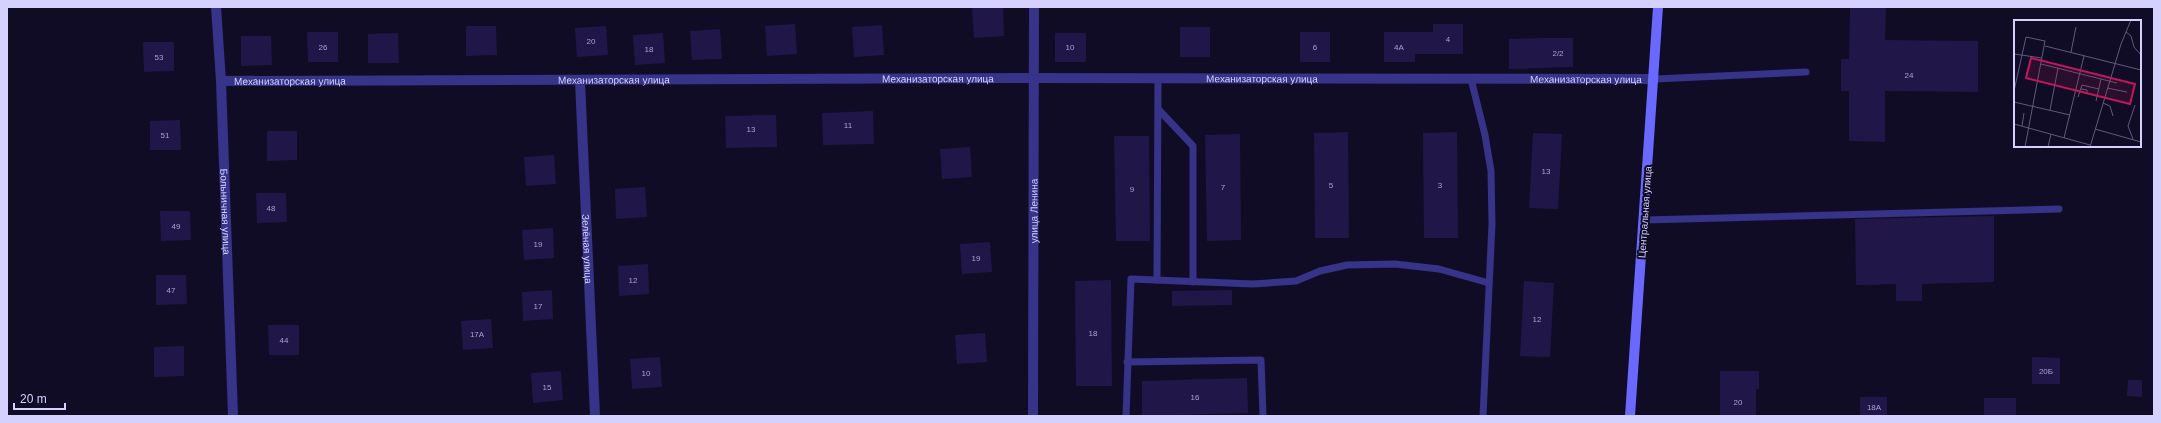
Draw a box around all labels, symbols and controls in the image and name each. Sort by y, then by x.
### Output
inset map [2014,20,2141,147]
house number: 4 [1446,35,1451,44]
house number: 20 [587,37,596,46]
house number: 26 [319,43,328,52]
house number: 10 [1066,43,1075,52]
house number: 6 [1313,43,1318,52]
house number: 4А [1394,43,1405,52]
house number: 18 [645,45,654,54]
house number: 2/2 [1552,49,1564,58]
house number: 53 [155,53,164,62]
house number: 24 [1905,71,1914,80]
street label: Механизаторская улица [882,73,994,84]
street label: Механизаторская улица [1206,73,1318,84]
street label: Механизаторская улица [1530,73,1642,84]
street label: Механизаторская улица [558,74,670,85]
street label: Механизаторская улица [234,75,346,86]
house number: 11 [844,121,853,130]
house number: 13 [747,125,756,134]
house number: 51 [161,131,170,140]
street label: Центральная улица [1636,165,1654,258]
house number: 13 [1542,167,1551,176]
street label: Больничная улица [219,169,233,255]
street label: улица Ленина [1028,178,1039,243]
house number: 5 [1329,181,1334,190]
house number: 3 [1438,181,1443,190]
house number: 7 [1221,183,1226,192]
house number: 9 [1130,185,1135,194]
house number: 48 [267,204,276,213]
street label: Зелёная улица [580,214,595,284]
house number: 49 [172,222,181,231]
house number: 19 [534,240,543,249]
house number: 19 [972,254,981,263]
house number: 12 [629,276,638,285]
house number: 47 [167,286,176,295]
house number: 17 [534,302,543,311]
house number: 12 [1533,315,1542,324]
house number: 18 [1089,329,1098,338]
house number: 17А [470,330,485,339]
house number: 44 [280,336,289,345]
house number: 20Б [2039,367,2053,376]
house number: 10 [642,369,651,378]
house number: 15 [543,383,552,392]
scale bar [14,385,65,411]
text: 20 m [20,392,47,406]
house number: 16 [1191,393,1200,402]
house number: 20 [1734,398,1743,407]
house number: 18А [1867,403,1882,412]

